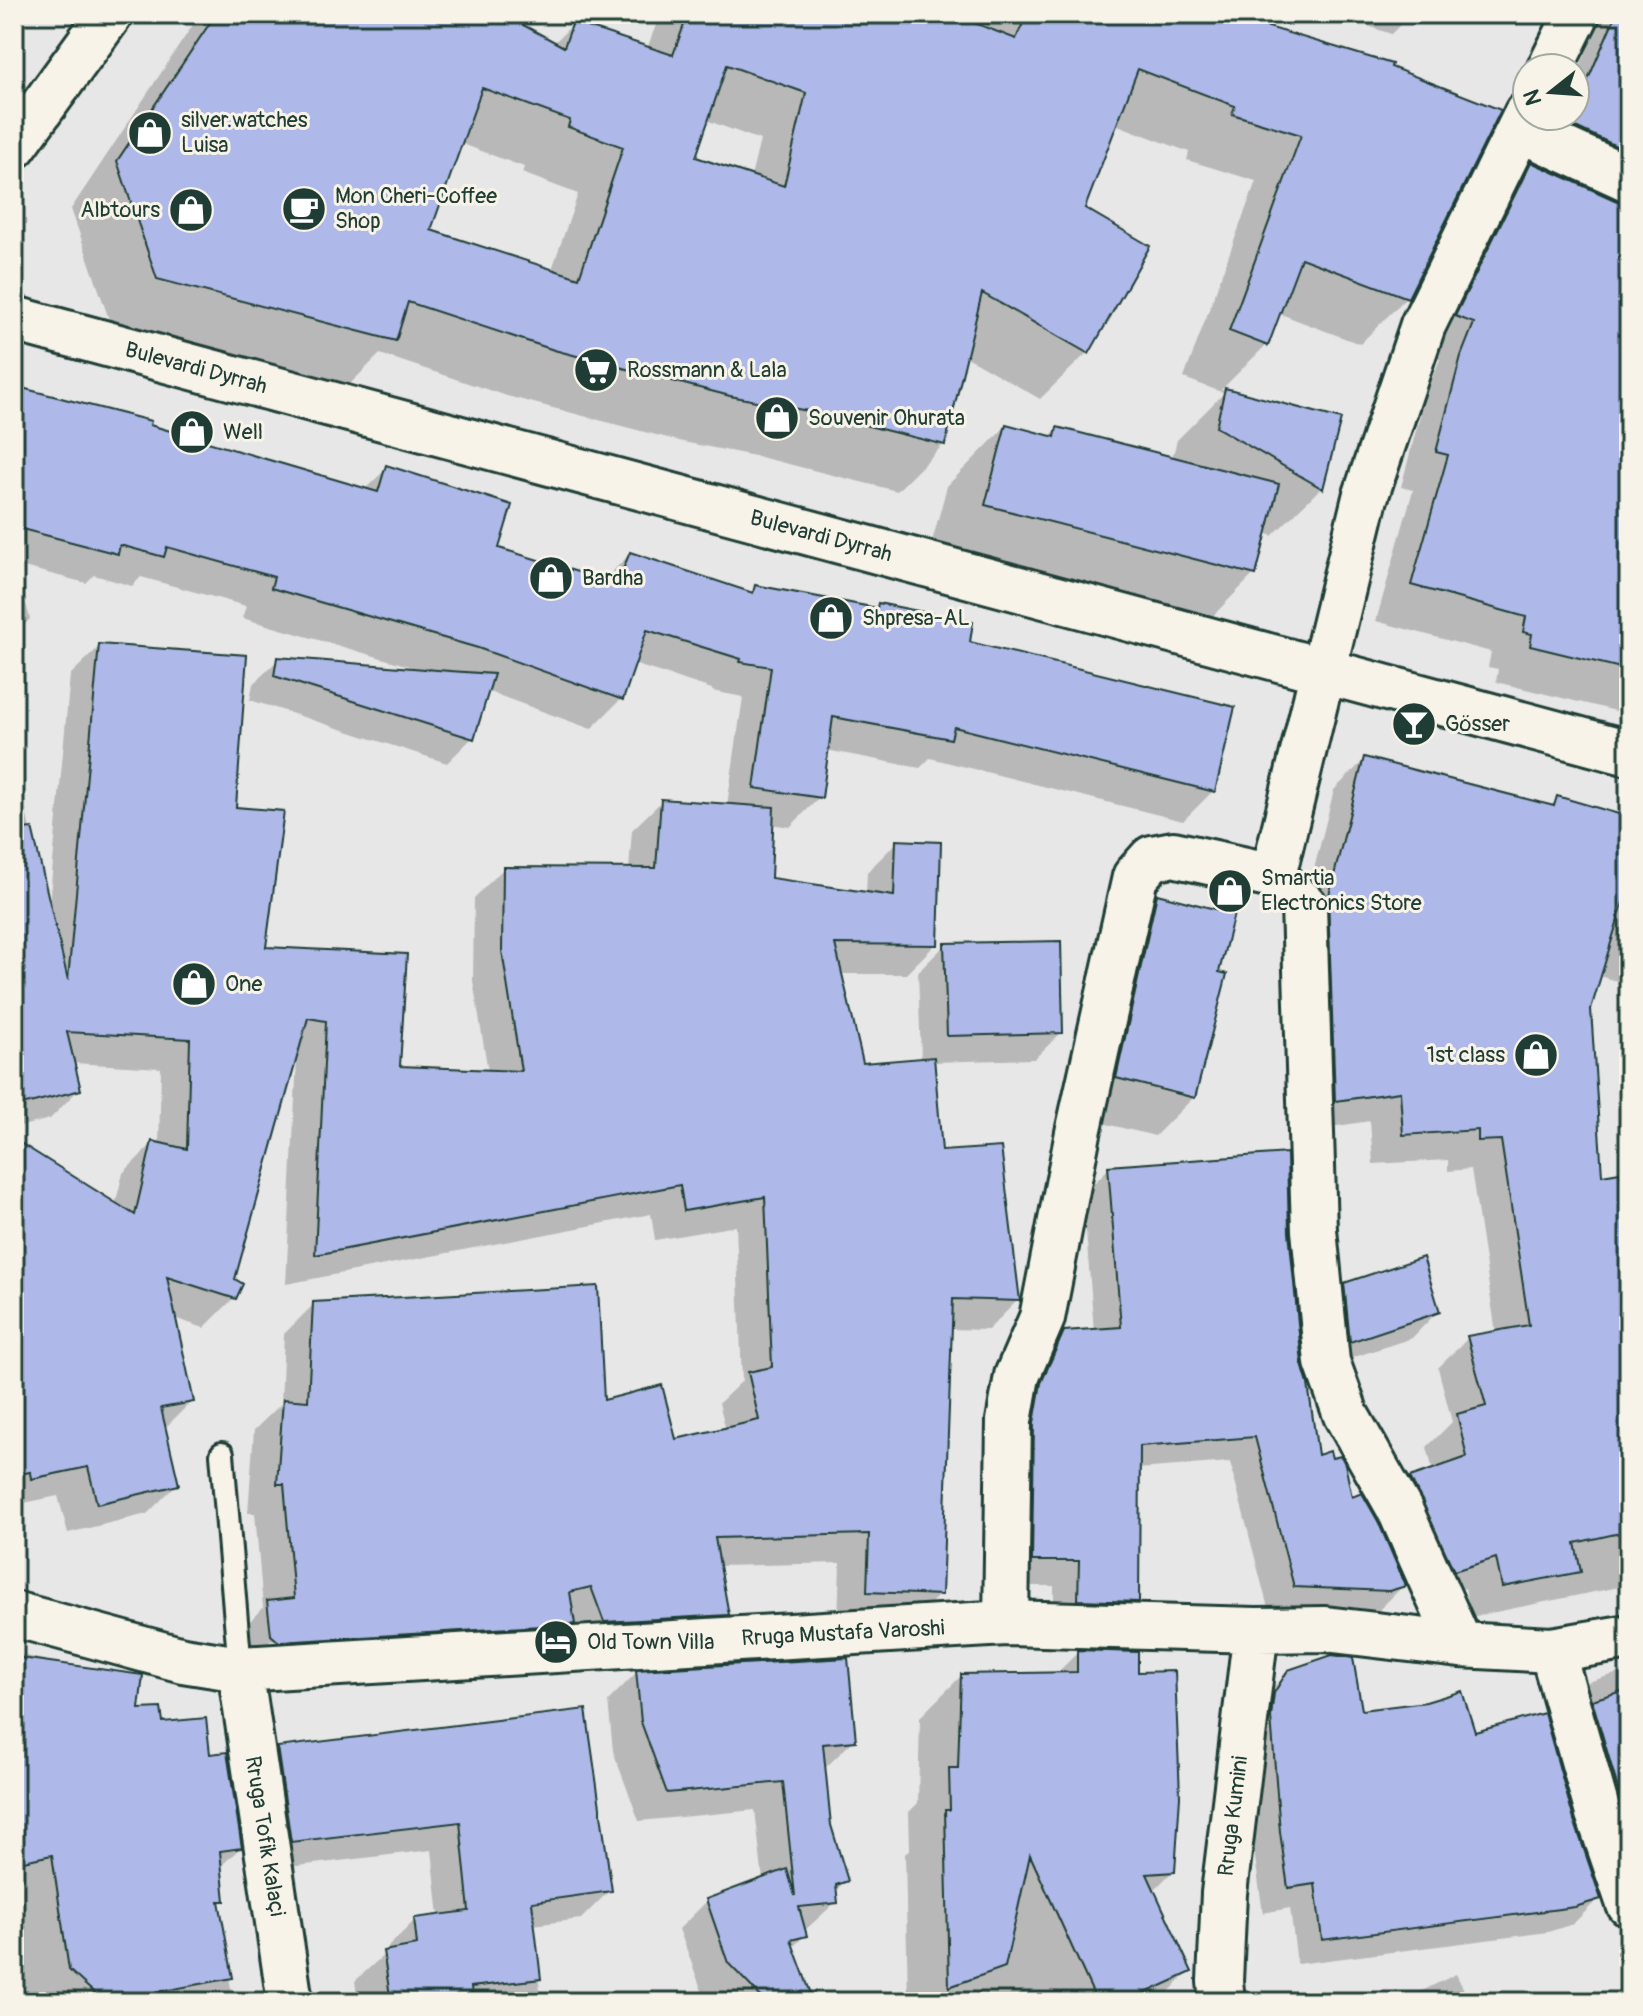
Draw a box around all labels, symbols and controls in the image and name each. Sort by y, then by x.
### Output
north arrow [1511,52,1591,132]
text: N [1517,86,1548,109]
place label: silver.watches Luisa [181,106,308,159]
shop icon: silver.watches Luisa [126,109,174,157]
place label: Mon Cheri-Coffee Shop [335,182,497,235]
cafe icon: Mon Cheri-Coffee Shop [280,185,328,233]
shop icon: Albtours [167,186,215,234]
place label: Albtours [80,196,160,224]
street label: Bulevardi Dyrrah [122,336,270,400]
supermarket icon: Rossmann & Lala [572,346,620,394]
place label: Rossmann & Lala [627,356,787,384]
shop icon: Souvenir Ohurata [753,394,801,442]
place label: Souvenir Ohurata [808,404,965,432]
shop icon: Well [168,408,216,456]
place label: Well [223,418,263,446]
street label: Bulevardi Dyrrah [747,504,895,568]
shop icon: Bardha [527,554,575,602]
place label: Bardha [582,564,643,592]
shop icon: Shpresa-AL [807,594,855,642]
place label: Shpresa-AL [862,604,970,632]
bar icon: Gösser [1390,700,1438,748]
place label: Gösser [1445,710,1510,738]
place label: Smartia Electronics Store [1261,864,1422,917]
shop icon: Smartia Electronics Store [1206,867,1254,915]
shop icon: One [170,960,218,1008]
place label: One [225,970,262,998]
shop icon: 1st class [1512,1031,1560,1079]
place label: 1st class [1427,1041,1505,1069]
street label: Rruga Mustafa Varoshi [741,1614,945,1652]
hotel icon: Old Town Villa [532,1618,580,1666]
place label: Old Town Villa [587,1628,714,1656]
street label: Rruga Tofik Kalaçi [239,1754,291,1918]
street label: Rruga Kumini [1212,1754,1254,1878]

